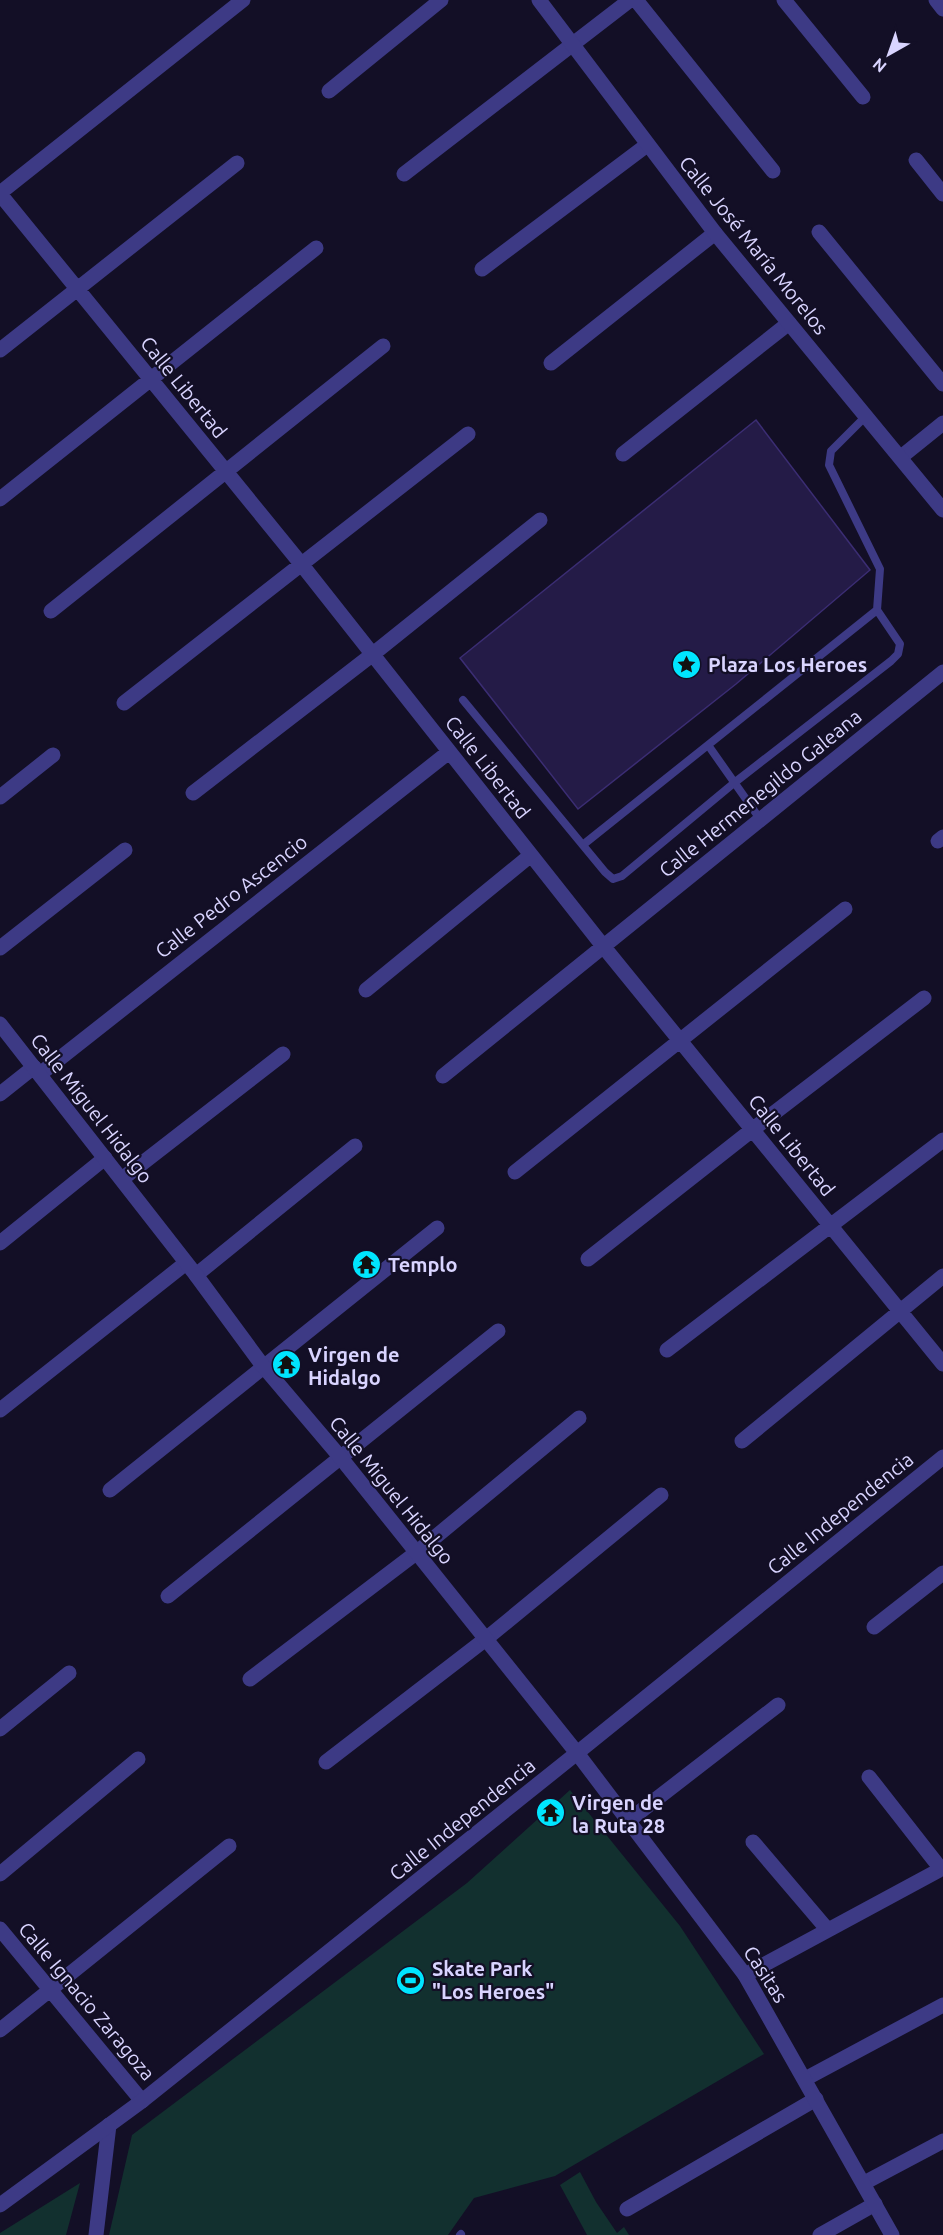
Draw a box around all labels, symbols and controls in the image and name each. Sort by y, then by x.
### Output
north arrow [859,24,919,84]
text: N [869,55,890,76]
street label: Calle José María Morelos [675,151,833,339]
street label: Calle Libertad [136,332,232,442]
place icon: Plaza Los Heroes [671,648,703,680]
place label: Plaza Los Heroes [708,653,867,676]
street label: Calle Hermenegildo Galeana [654,704,866,882]
street label: Calle Libertad [441,711,535,823]
street label: Calle Pedro Ascencio [151,830,311,962]
street label: Calle Miguel Hidalgo [26,1028,158,1188]
street label: Calle Libertad [744,1090,840,1200]
temple icon: Templo [351,1248,383,1280]
place label: Templo [388,1253,457,1276]
place label: Virgen de Hidalgo [308,1343,400,1389]
temple icon: Virgen de Hidalgo [271,1349,303,1381]
street label: Calle Miguel Hidalgo [325,1411,459,1569]
street label: Calle Independencia [763,1447,917,1579]
street label: Calle Independencia [385,1753,539,1885]
place label: Virgen de la Ruta 28 [572,1791,665,1837]
temple icon: Virgen de la Ruta 28 [535,1797,567,1829]
street label: Calle Ignacio Zaragoza [14,1917,160,2085]
street label: Casitas [739,1941,793,2007]
place label: Skate Park "Los Heroes" [432,1957,554,2003]
sports icon: Skate Park "Los Heroes" [395,1964,427,1996]

